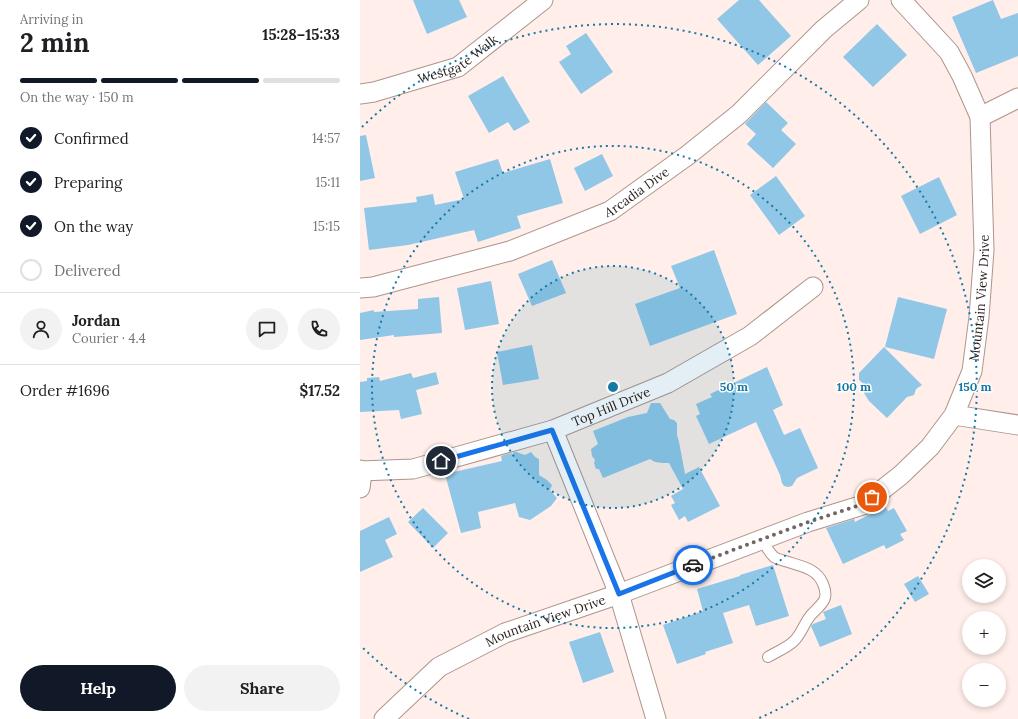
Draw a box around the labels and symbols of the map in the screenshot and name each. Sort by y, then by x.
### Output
street label: Westgate Walk [416,31,501,87]
street label: Arcadia Dive [601,163,672,221]
street label: Mountain View Drive [965,234,993,362]
text: 50 m [720,379,748,394]
text: 100 m [837,379,871,394]
text: 150 m [958,379,992,394]
centre of rings [606,380,620,394]
street label: Top Hill Drive [569,383,653,430]
pin [424,444,458,478]
pin [855,480,889,514]
courier [673,545,713,585]
street label: Mountain View Drive [482,591,608,650]

